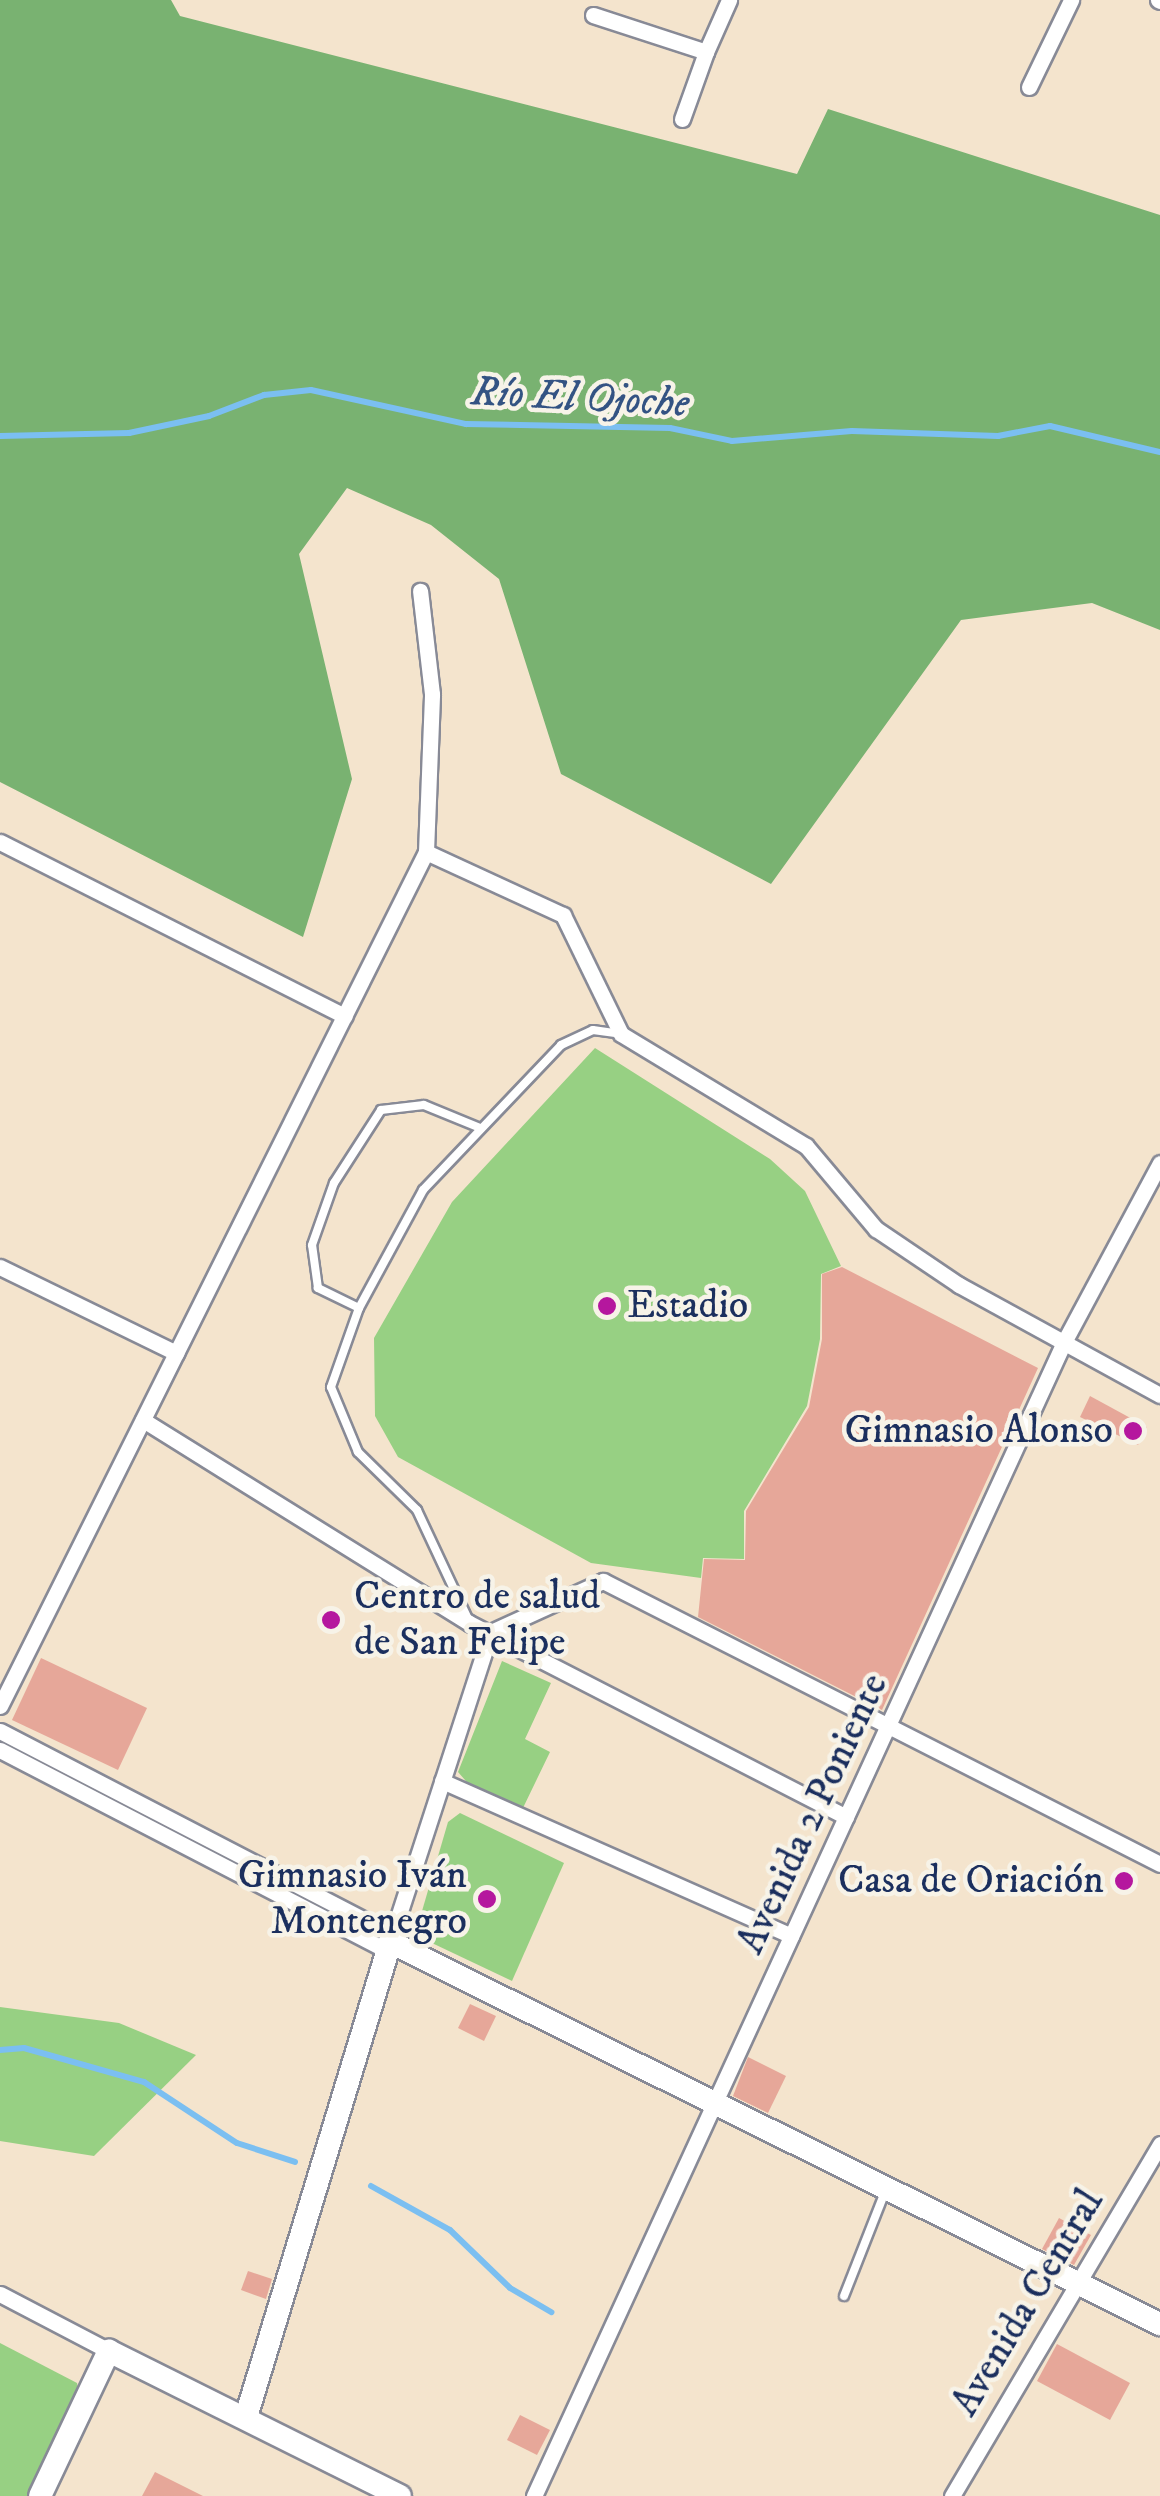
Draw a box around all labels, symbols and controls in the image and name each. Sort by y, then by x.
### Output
water label: Río El Ojoche [470,367,690,429]
place label: Estadio [627,1282,748,1330]
marker: Estadio [596,1295,618,1317]
place label: Gimnasio Alonso [845,1407,1113,1455]
marker: Gimnasio Alonso [1122,1420,1144,1442]
place label: Centro de salud de San Felipe [354,1573,600,1667]
marker: Centro de salud de San Felipe [318,1607,344,1633]
street label: Avenida 2 Poniente [727,1666,899,1962]
place label: Gimnasio Iván Montenegro [238,1852,467,1946]
place label: Casa de Oriación [838,1857,1104,1905]
marker: Casa de Oriación [1113,1870,1135,1892]
marker: Gimnasio Iván Montenegro [476,1888,498,1910]
street label: Avenida Central [941,2181,1115,2425]

